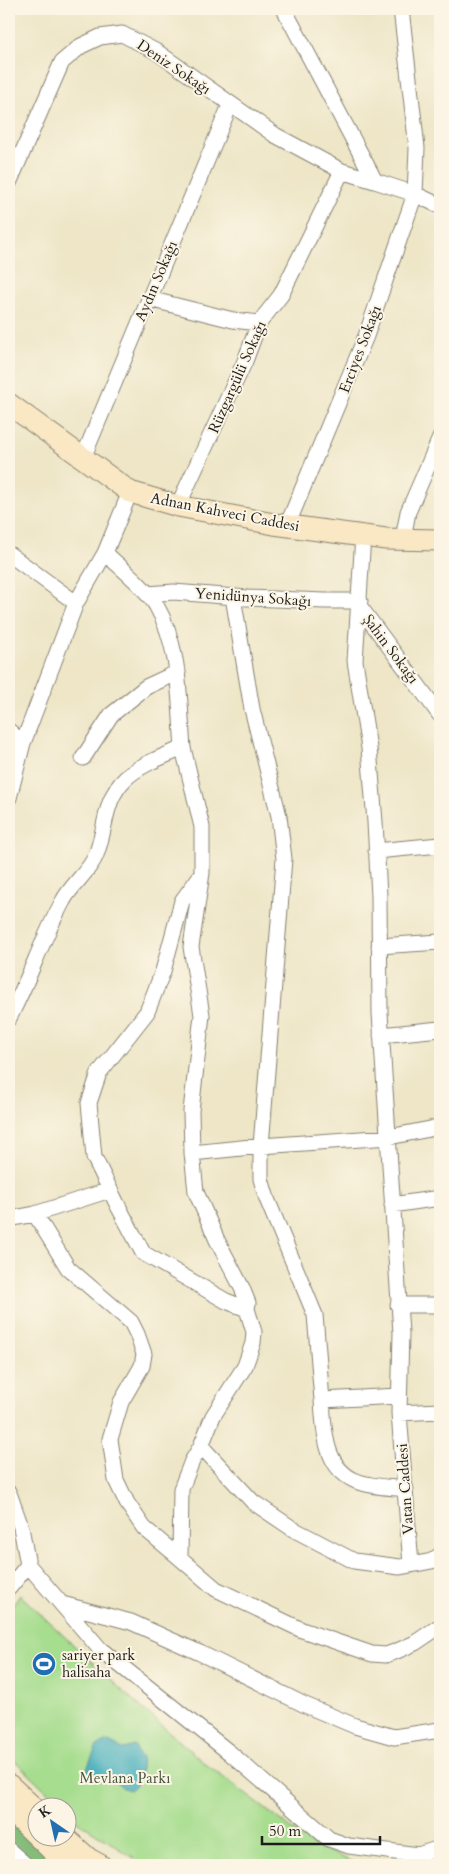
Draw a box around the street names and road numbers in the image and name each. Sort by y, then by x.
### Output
street label: Deniz Sokağı [133,35,215,99]
street label: Aydın Sokağı [130,237,182,325]
street label: Erciyes Sokağı [334,302,386,396]
street label: Rüzgargülü Sokağı [203,318,271,436]
street label: Adnan Kahveci Caddesi [149,488,301,536]
street label: Yenidünya Sokağı [194,583,312,611]
street label: Şahin Sokağı [358,610,424,688]
street label: Vatan Caddesi [392,1443,418,1535]

